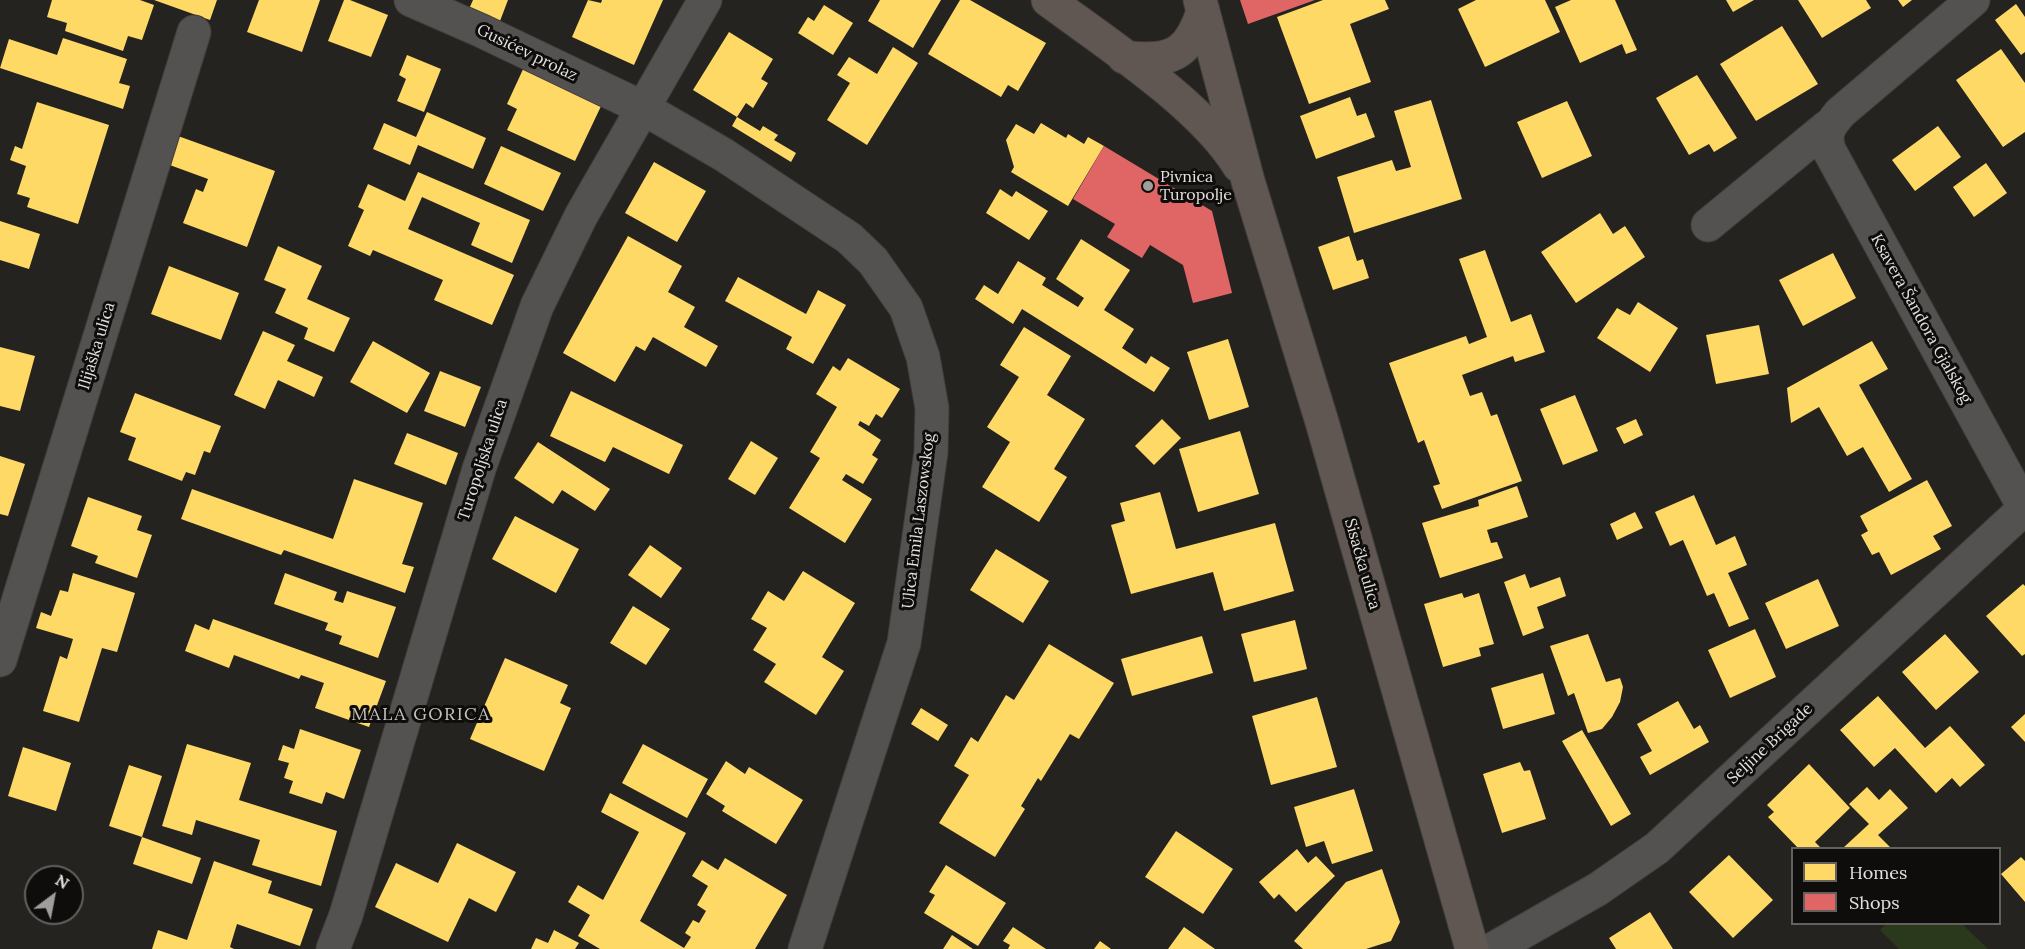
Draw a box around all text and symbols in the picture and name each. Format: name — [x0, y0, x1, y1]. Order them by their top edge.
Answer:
street label: Gusićev prolaz — [474, 20, 580, 86]
place label: Pivnica Turopolje — [1160, 167, 1232, 205]
marker: Pivnica Turopolje — [1141, 179, 1155, 193]
street label: Ksavera Šandora Gjalskog — [1866, 231, 1976, 407]
street label: Ilijaška ulica — [75, 300, 119, 392]
street label: Turopoljska ulica — [454, 397, 512, 523]
street label: Ulica Emila Laszowskog — [899, 432, 939, 610]
street label: Sisačka ulica — [1340, 516, 1384, 612]
street label: Seljine Brigade — [1723, 699, 1817, 789]
district label: MALA GORICA — [351, 704, 491, 726]
legend — [1791, 847, 2001, 925]
text: Homes — [1849, 861, 1907, 884]
north arrow — [24, 865, 84, 925]
text: N — [52, 870, 73, 893]
text: Shops — [1849, 891, 1900, 914]

